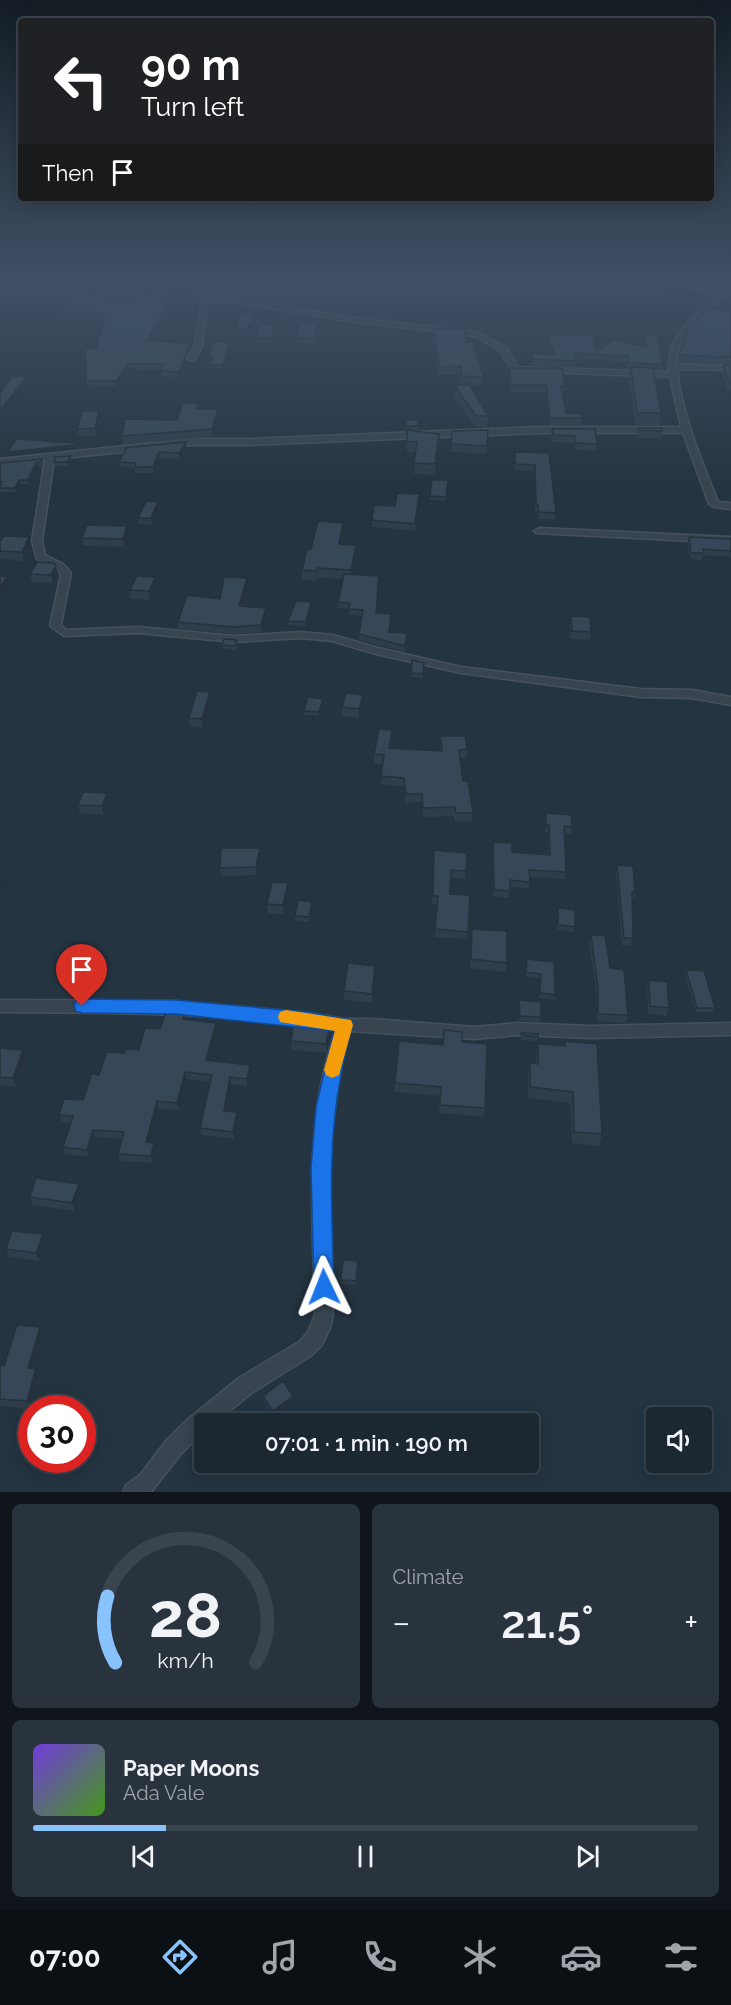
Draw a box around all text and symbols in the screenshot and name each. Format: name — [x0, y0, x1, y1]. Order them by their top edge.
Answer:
text: 90 m — [141, 41, 241, 90]
icon: left — [42, 42, 120, 120]
text: Turn left — [141, 91, 244, 122]
icon: arrive — [106, 156, 139, 189]
text: Then — [42, 160, 94, 186]
pin — [56, 944, 107, 1006]
icon: arrive — [65, 953, 98, 986]
position arrow — [292, 1255, 356, 1319]
speed limit sign: 30 — [18, 1395, 96, 1473]
map controls — [646, 1407, 712, 1473]
button: sound — [646, 1407, 712, 1473]
text: 07:01 · 1 min · 190 m — [265, 1430, 468, 1456]
text: Climate — [393, 1565, 464, 1589]
text: 28 — [149, 1578, 222, 1652]
text: 21.5° — [501, 1596, 594, 1649]
text: − — [393, 1603, 410, 1642]
text: + — [684, 1603, 698, 1642]
text: km/h — [157, 1648, 214, 1673]
text: Paper Moons — [123, 1755, 259, 1781]
text: Ada Vale — [123, 1781, 205, 1805]
icon: previous — [127, 1840, 160, 1873]
icon: pause — [349, 1840, 382, 1873]
icon: next — [571, 1840, 604, 1873]
icon: directions — [159, 1936, 201, 1978]
icon: music — [259, 1936, 301, 1978]
icon: phone — [359, 1936, 401, 1978]
icon: climate — [459, 1936, 501, 1978]
icon: car — [560, 1936, 602, 1978]
icon: filters — [660, 1936, 702, 1978]
text: 07:00 — [29, 1942, 101, 1973]

